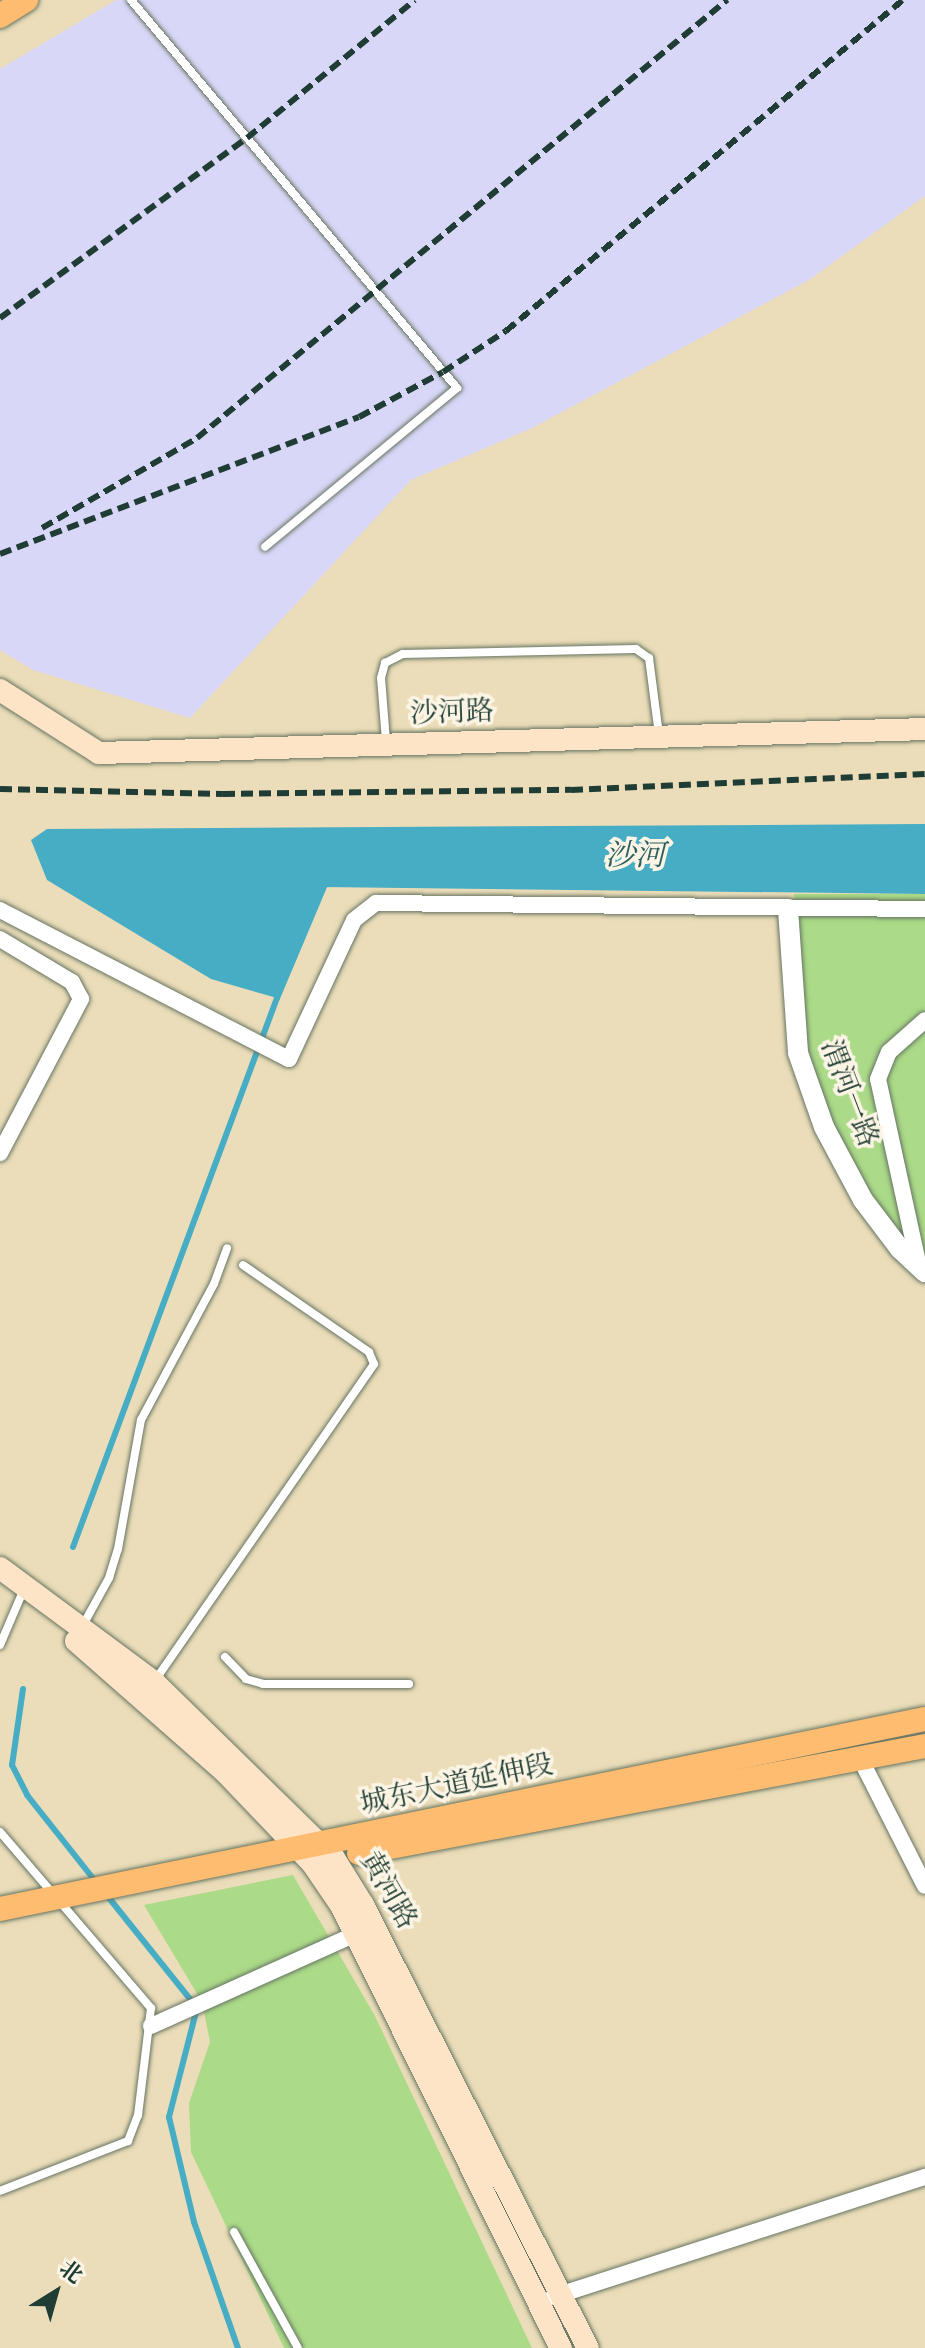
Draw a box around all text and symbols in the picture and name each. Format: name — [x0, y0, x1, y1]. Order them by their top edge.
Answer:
street label: 沙河路 — [409, 696, 495, 732]
water label: 沙河 — [605, 839, 665, 875]
street label: 渭河一路 — [812, 1036, 884, 1152]
street label: 城东大道延伸段 — [358, 1749, 556, 1823]
street label: 黄河路 — [351, 1846, 423, 1936]
north arrow — [16, 2252, 96, 2332]
text: 北 — [55, 2257, 86, 2288]

